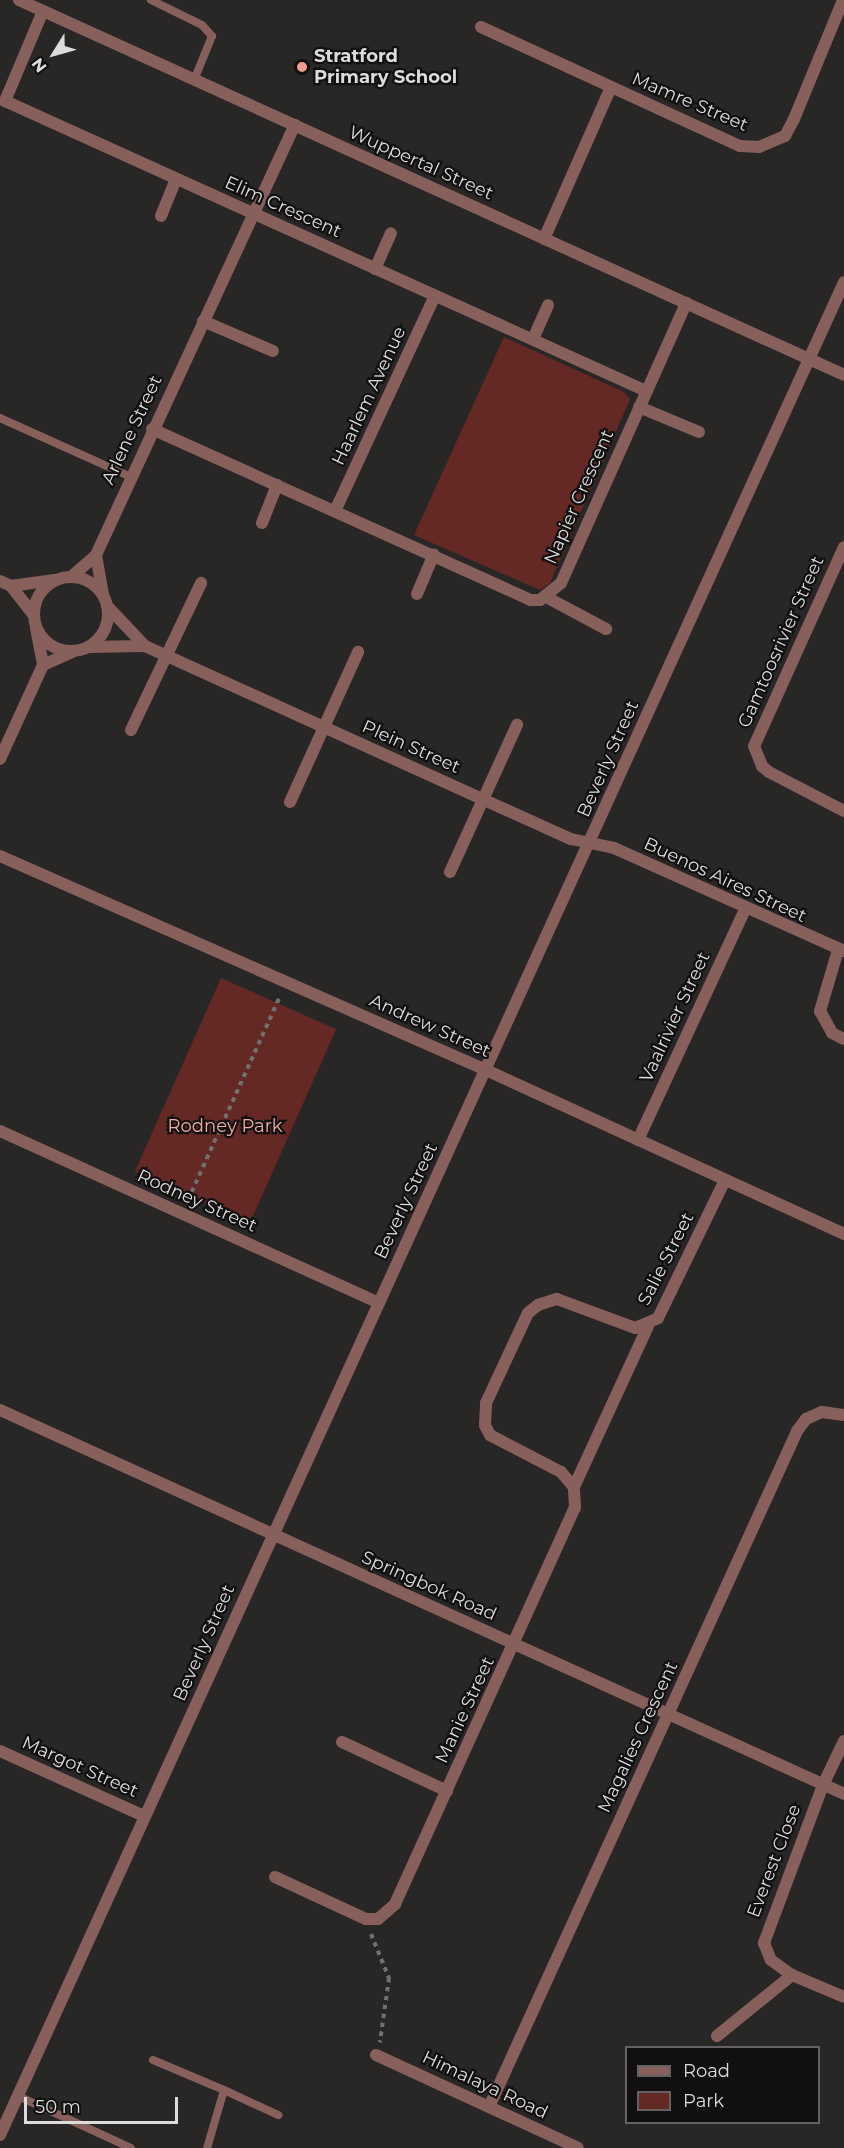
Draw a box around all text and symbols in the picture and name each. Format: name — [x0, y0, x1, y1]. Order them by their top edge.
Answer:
north arrow — [24, 24, 84, 84]
place label: Stratford Primary School — [314, 46, 457, 88]
text: N — [28, 54, 51, 76]
marker: Stratford Primary School — [295, 60, 309, 74]
street label: Mamre Street — [629, 68, 751, 136]
street label: Wuppertal Street — [345, 121, 497, 205]
street label: Elim Crescent — [221, 172, 345, 242]
street label: Haarlem Avenue — [327, 323, 411, 469]
street label: Arlene Street — [97, 372, 167, 488]
street label: Napier Crescent — [540, 426, 618, 568]
street label: Gamtoosrivier Street — [733, 553, 829, 731]
street label: Beverly Street — [573, 697, 643, 821]
street label: Plein Street — [359, 716, 463, 778]
street label: Buenos Aires Street — [640, 833, 810, 927]
street label: Vaalrivier Street — [635, 948, 715, 1086]
street label: Andrew Street — [366, 990, 494, 1062]
park label: Rodney Park — [167, 1115, 283, 1137]
street label: Beverly Street — [370, 1140, 442, 1262]
street label: Rodney Street — [134, 1165, 260, 1237]
street label: Salie Street — [633, 1209, 699, 1309]
street label: Springbok Road — [358, 1546, 500, 1626]
street label: Beverly Street — [169, 1581, 239, 1705]
street label: Manie Street — [431, 1653, 499, 1767]
street label: Magalies Crescent — [593, 1658, 683, 1816]
street label: Margot Street — [19, 1732, 141, 1802]
street label: Everest Close — [743, 1801, 805, 1921]
street label: Himalaya Road — [419, 2046, 551, 2124]
legend — [625, 2046, 820, 2124]
text: Road — [683, 2060, 730, 2082]
scale bar — [27, 2085, 182, 2123]
text: Park — [683, 2090, 724, 2112]
text: 50 m — [35, 2096, 81, 2118]

